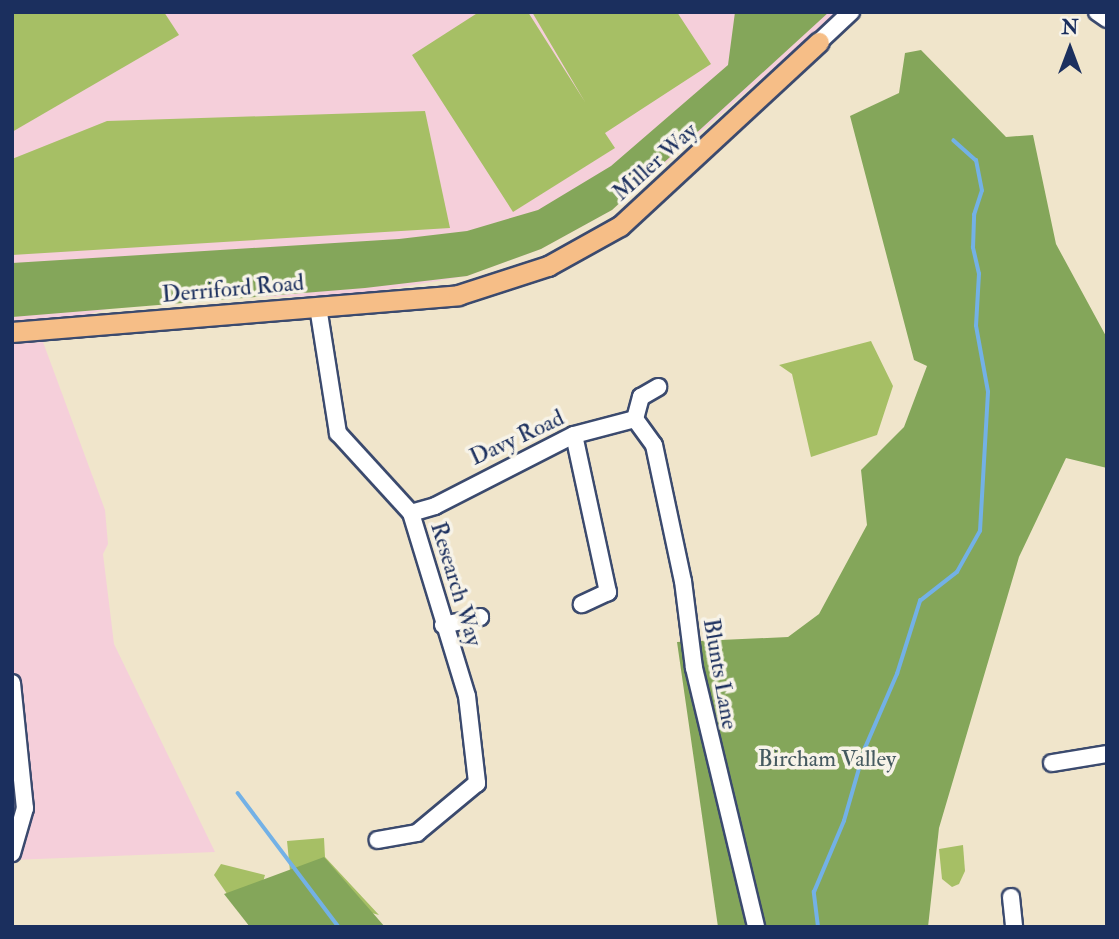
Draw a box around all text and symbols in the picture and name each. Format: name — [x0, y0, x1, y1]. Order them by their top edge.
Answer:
north arrow — [1035, 14, 1105, 84]
text: N — [1061, 16, 1079, 40]
street label: Miller Way — [607, 117, 703, 207]
street label: Derriford Road — [161, 269, 305, 309]
street label: Davy Road — [465, 404, 569, 472]
street label: Research Way — [424, 519, 488, 649]
street label: Blunts Lane — [697, 616, 743, 732]
park label: Bircham Valley — [758, 745, 896, 773]

